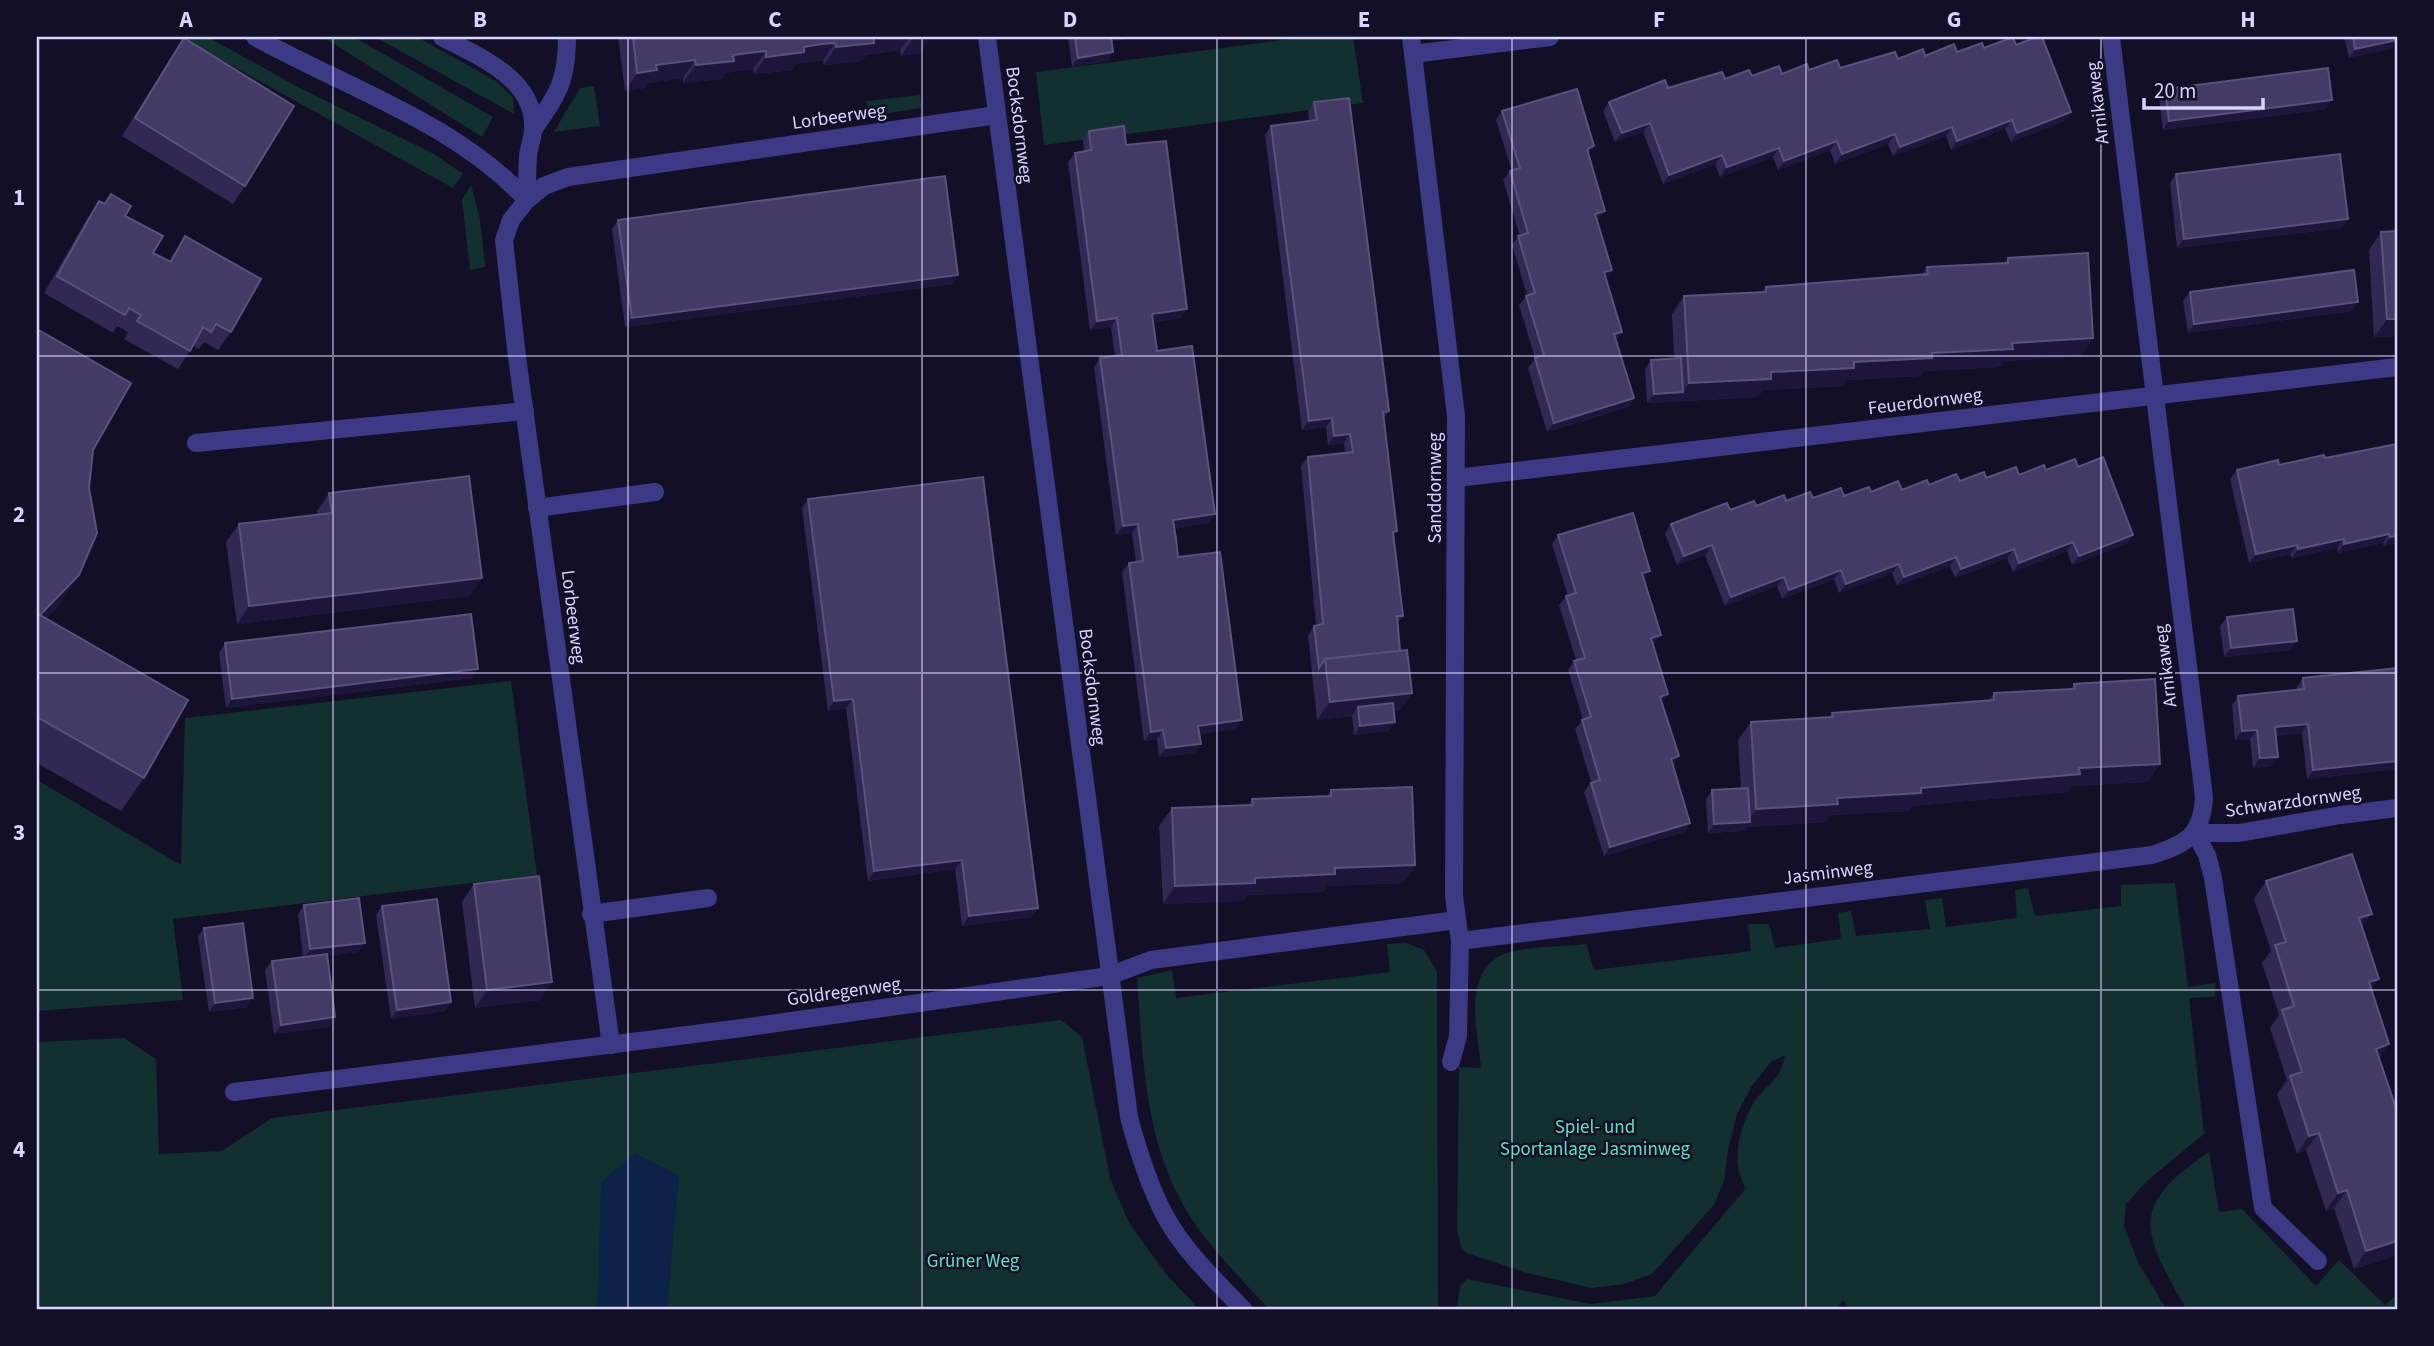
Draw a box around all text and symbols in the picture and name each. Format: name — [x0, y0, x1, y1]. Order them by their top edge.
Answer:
text: A — [178, 3, 193, 36]
text: B — [473, 3, 487, 36]
text: C — [768, 3, 782, 36]
text: D — [1063, 3, 1077, 36]
text: E — [1358, 3, 1370, 36]
text: F — [1653, 3, 1665, 36]
text: G — [1947, 3, 1961, 36]
text: H — [2240, 3, 2256, 36]
street label: Arnikaweg — [2079, 60, 2116, 146]
street label: Bocksdornweg — [998, 65, 1040, 185]
scale bar — [2144, 66, 2262, 110]
text: 20 m — [2154, 76, 2196, 106]
street label: Lorbeerweg — [790, 97, 888, 137]
text: 1 — [13, 181, 25, 214]
street label: Feuerdornweg — [1866, 382, 1984, 422]
street label: Sanddornweg — [1422, 432, 1449, 543]
text: 2 — [13, 498, 25, 531]
street label: Lorbeerweg — [554, 568, 592, 666]
street label: Arnikaweg — [2147, 623, 2184, 709]
street label: Bocksdornweg — [1071, 627, 1113, 747]
street label: Schwarzdornweg — [2223, 779, 2363, 825]
text: 3 — [13, 816, 25, 849]
street label: Jasminweg — [1782, 854, 1875, 892]
street label: Goldregenweg — [785, 971, 903, 1013]
park label: Spiel- und Sportanlage Jasminweg — [1500, 1114, 1691, 1163]
text: 4 — [13, 1133, 25, 1166]
park label: Grüner Weg — [927, 1248, 1020, 1275]

